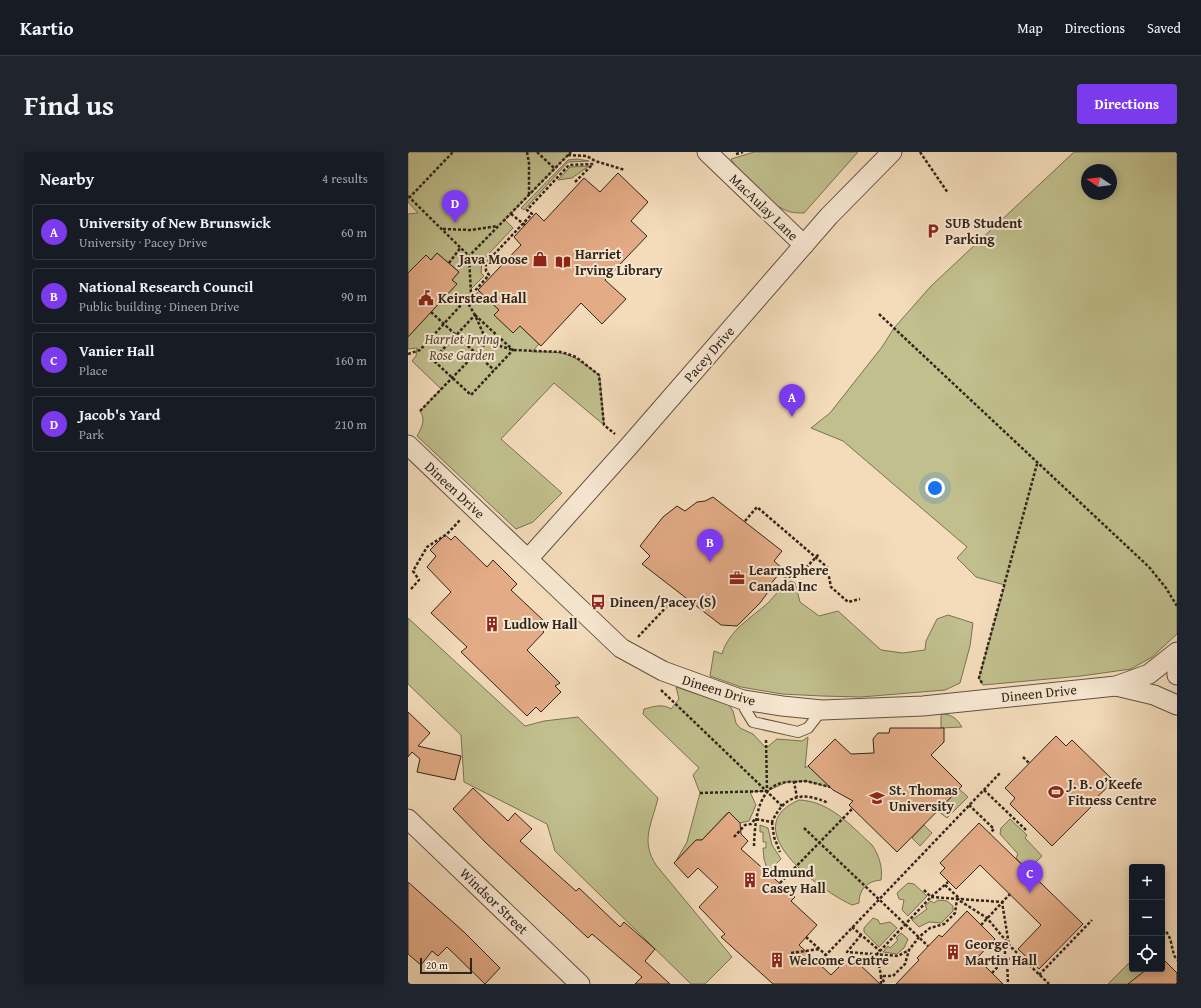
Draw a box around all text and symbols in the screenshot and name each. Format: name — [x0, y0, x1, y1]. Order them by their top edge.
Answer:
text: Kartio — [20, 14, 74, 42]
text: Map — [1017, 18, 1043, 38]
text: Directions — [1065, 18, 1125, 38]
text: Saved — [1147, 18, 1181, 38]
text: Find us — [24, 84, 114, 125]
button: Directions — [1077, 84, 1177, 124]
north arrow — [1081, 164, 1117, 200]
text: Nearby — [40, 166, 94, 191]
text: 4 results — [322, 169, 368, 188]
street label: MacAulay Lane — [725, 169, 803, 245]
pin: D — [442, 190, 468, 223]
text: University of New Brunswick — [79, 212, 271, 233]
place label: SUB Student Parking — [945, 213, 1023, 249]
parking icon: SUB Student Parking — [924, 222, 942, 240]
text: A — [50, 223, 58, 242]
text: 60 m — [341, 223, 367, 242]
text: University · Pacey Drive — [79, 233, 207, 252]
place label: Harriet Irving Library — [575, 244, 664, 280]
place label: Java Moose — [457, 249, 528, 269]
shop icon: Java Moose — [531, 250, 549, 268]
library icon: Harriet Irving Library — [554, 253, 572, 271]
text: National Research Council — [79, 276, 253, 297]
text: B — [50, 287, 58, 306]
text: 90 m — [341, 287, 367, 306]
place label: Keirstead Hall — [438, 288, 527, 308]
public building icon: Keirstead Hall — [417, 289, 435, 307]
text: Public building · Dineen Drive — [79, 297, 239, 316]
street label: Pacey Drive — [679, 321, 739, 386]
park label: Harriet Irving Rose Garden — [424, 329, 500, 365]
text: Vanier Hall — [79, 340, 154, 361]
text: C — [50, 351, 58, 370]
text: 160 m — [335, 351, 367, 370]
text: Place — [79, 361, 108, 380]
pin: A — [779, 384, 805, 417]
text: Jacob's Yard — [79, 404, 160, 425]
text: D — [50, 415, 58, 434]
text: 210 m — [335, 415, 367, 434]
text: Park — [79, 425, 104, 444]
street label: Dineen Drive — [420, 457, 490, 523]
your location — [925, 478, 945, 498]
pin: B — [697, 529, 723, 562]
place label: LearnSphere Canada Inc — [749, 560, 829, 596]
office icon: LearnSphere Canada Inc — [728, 569, 746, 587]
place label: Dineen/Pacey (S) — [610, 592, 716, 612]
bus stop icon: Dineen/Pacey (S) — [589, 593, 607, 611]
place label: Ludlow Hall — [504, 614, 578, 634]
building icon: Ludlow Hall — [483, 615, 501, 633]
street label: Dineen Drive — [680, 669, 759, 711]
street label: Dineen Drive — [1000, 679, 1078, 707]
place label: J. B. O’Keefe Fitness Centre — [1066, 774, 1157, 810]
place label: St. Thomas University — [889, 780, 958, 816]
sports icon: J. B. O’Keefe Fitness Centre — [1047, 783, 1065, 801]
school or university icon: St. Thomas University — [868, 789, 886, 807]
pin: C — [1017, 860, 1043, 893]
place label: Edmund Casey Hall — [762, 862, 826, 898]
street label: Windsor Street — [455, 863, 533, 939]
map controls — [1129, 864, 1165, 972]
button: + — [1129, 864, 1165, 900]
building icon: Edmund Casey Hall — [741, 871, 759, 889]
button: − — [1129, 900, 1165, 936]
place label: George Martin Hall — [965, 934, 1038, 970]
button: locate — [1129, 936, 1165, 972]
building icon: George Martin Hall — [944, 943, 962, 961]
place label: Welcome Centre — [789, 950, 889, 970]
building icon: Welcome Centre — [768, 951, 786, 969]
scale bar — [420, 956, 472, 975]
text: 20 m — [426, 957, 448, 973]

